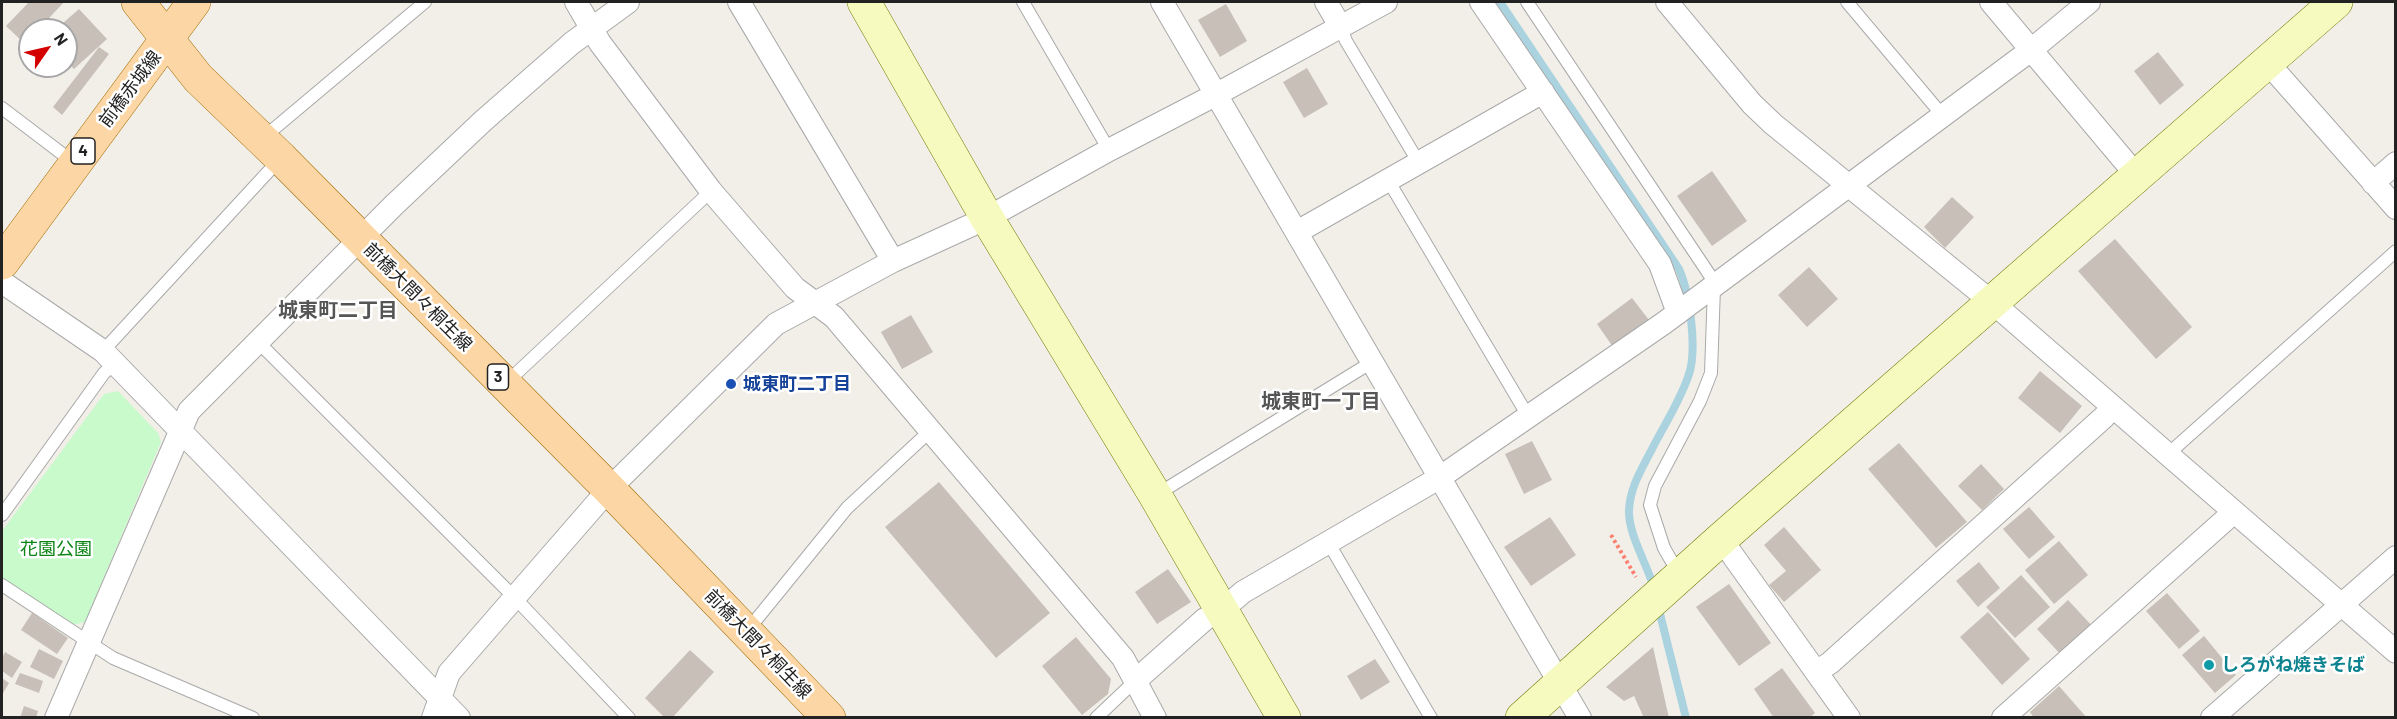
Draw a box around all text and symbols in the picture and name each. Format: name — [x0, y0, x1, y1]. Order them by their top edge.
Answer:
north arrow — [18, 18, 78, 78]
text: N — [51, 29, 73, 48]
street label: 前橋赤城線 — [94, 47, 166, 131]
road number: 4 — [71, 138, 95, 164]
street label: 前橋大間々桐生線 — [359, 238, 477, 356]
district label: 城東町二丁目 — [278, 298, 398, 322]
road number: 3 — [488, 364, 508, 390]
place label: 城東町二丁目 — [743, 373, 851, 395]
marker: 城東町二丁目 — [724, 377, 738, 391]
district label: 城東町一丁目 — [1261, 389, 1381, 413]
park label: 花園公園 — [20, 538, 92, 560]
street label: 前橋大間々桐生線 — [700, 585, 816, 703]
place label: しろがね焼きそば — [2221, 654, 2365, 676]
marker: しろがね焼きそば — [2202, 658, 2216, 672]

